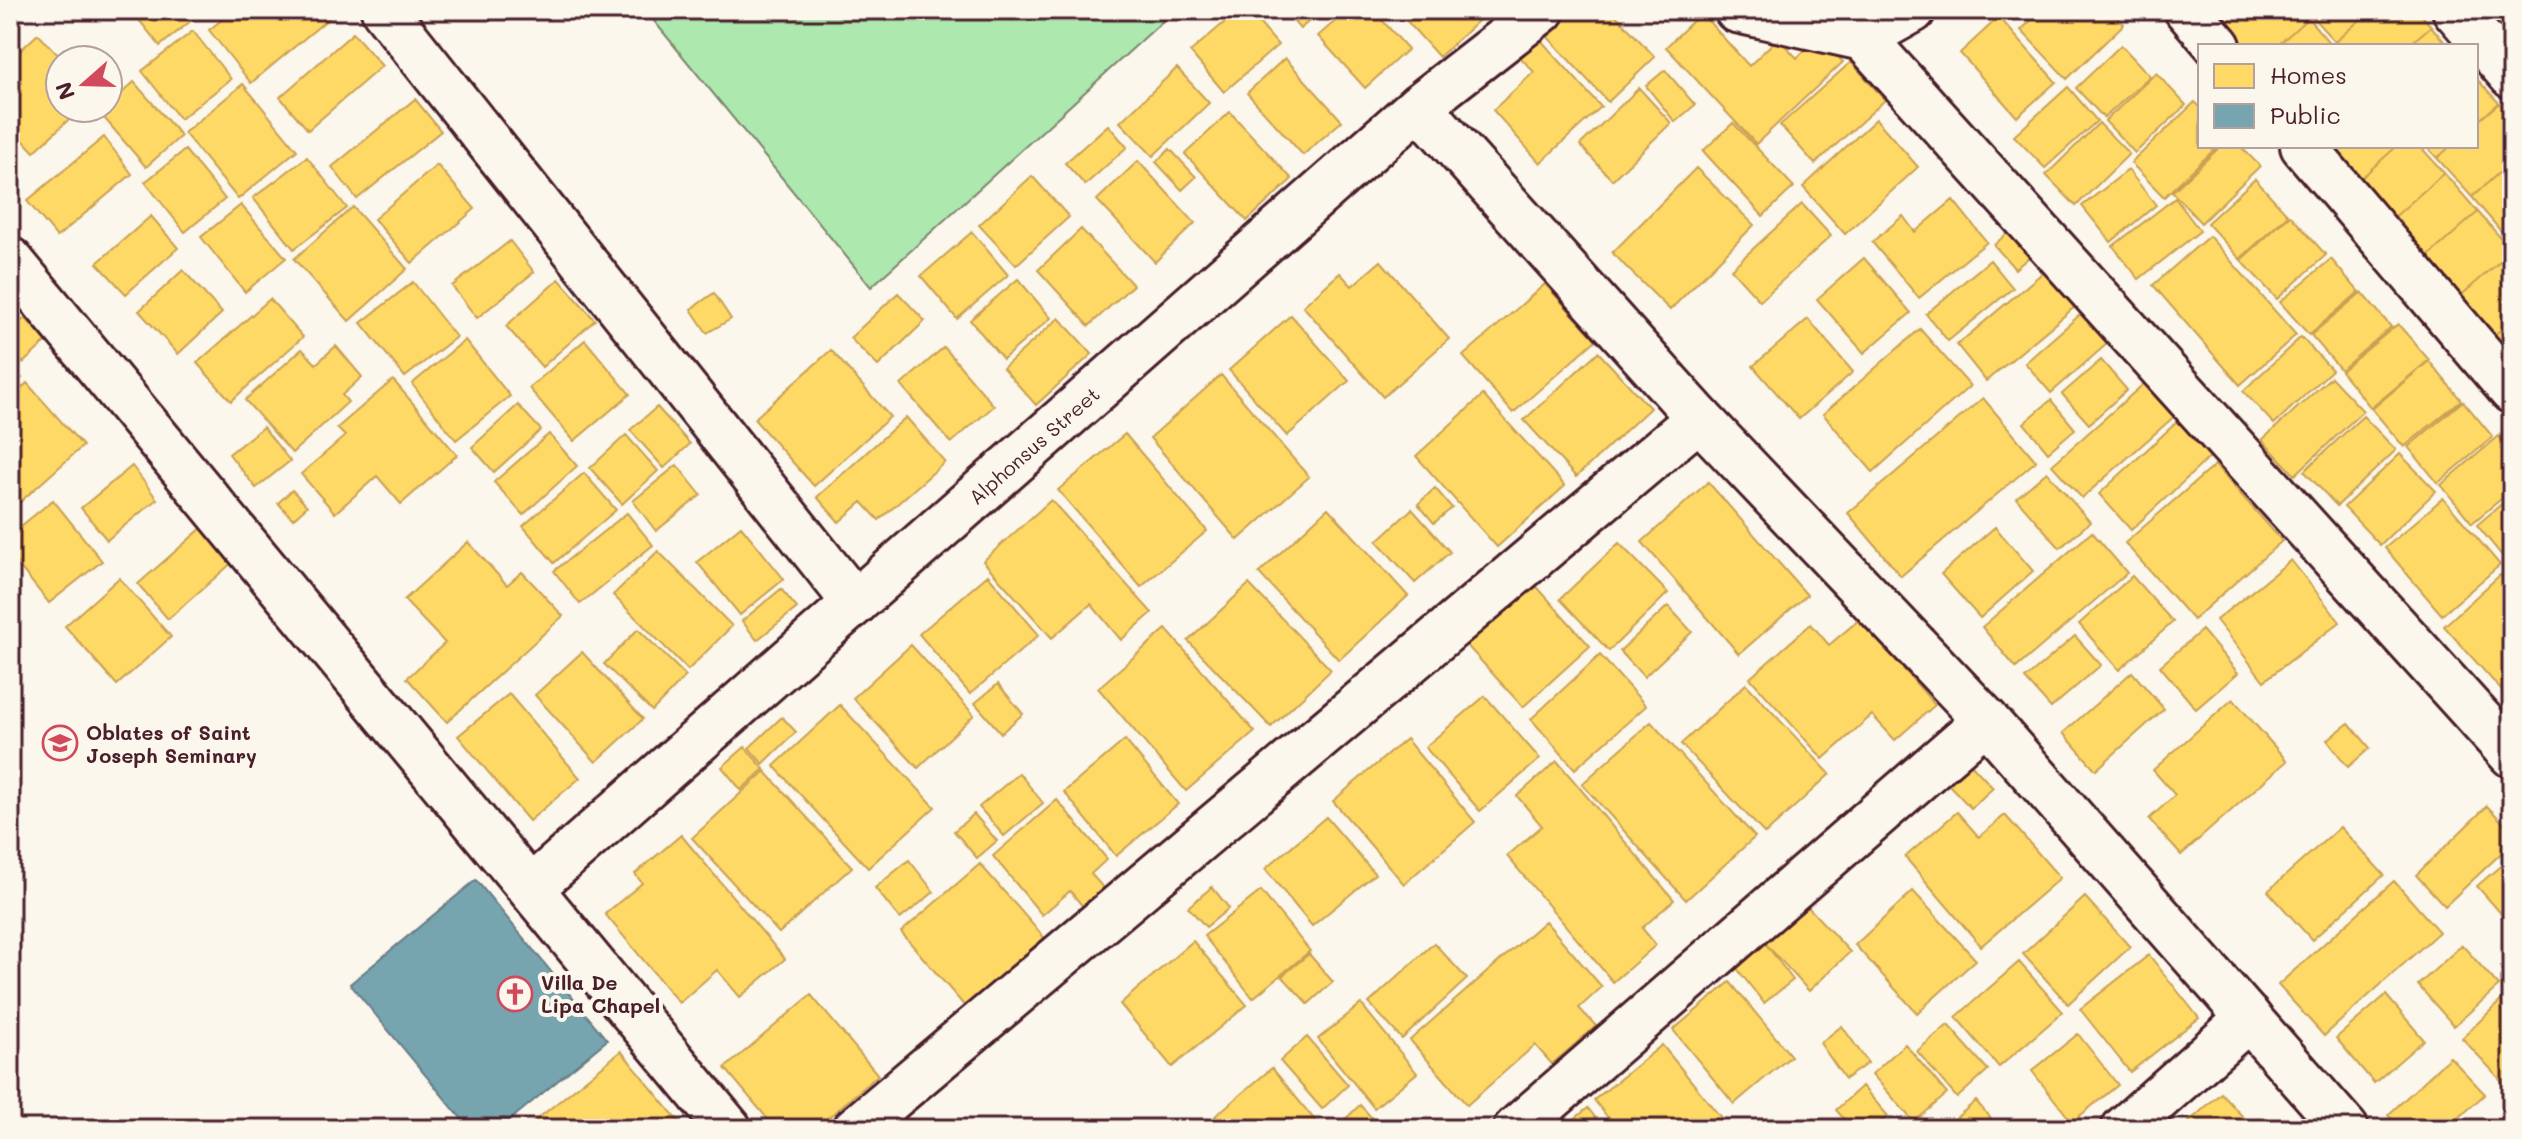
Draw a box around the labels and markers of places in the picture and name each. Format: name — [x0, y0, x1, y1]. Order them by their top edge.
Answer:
place label: Oblates of Saint Joseph Seminary — [86, 719, 257, 768]
school or university icon: Oblates of Saint Joseph Seminary — [41, 724, 79, 762]
place label: Villa De Lipa Chapel — [541, 969, 660, 1018]
church icon: Villa De Lipa Chapel — [496, 975, 534, 1013]

